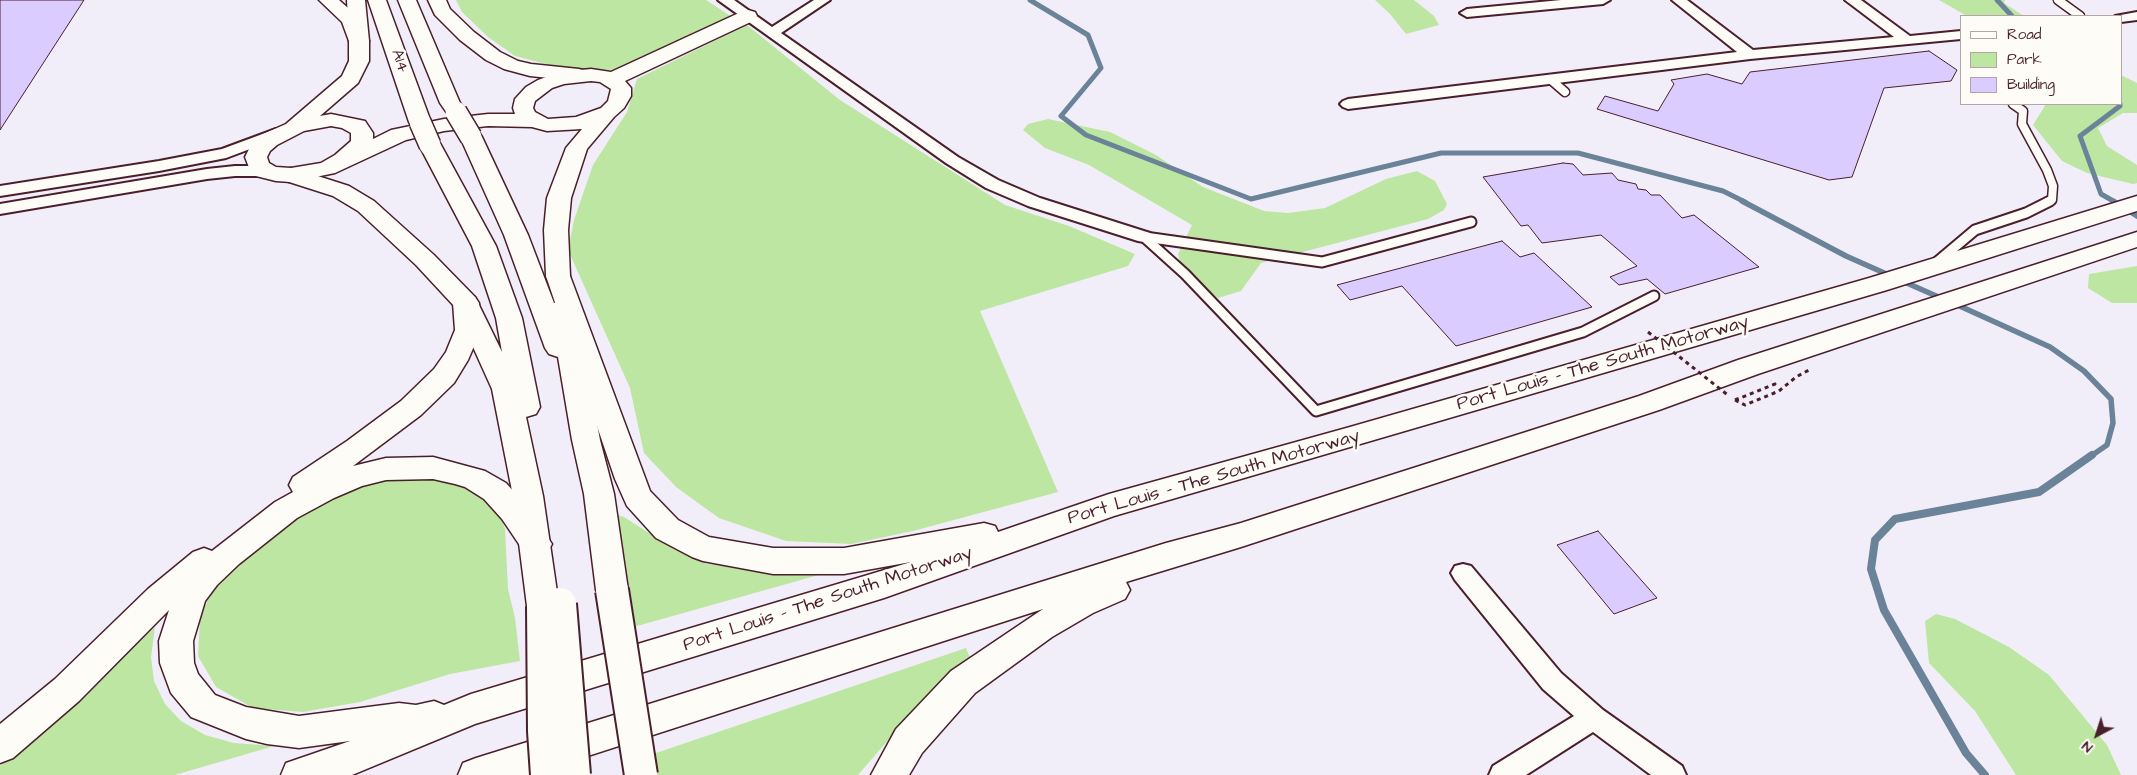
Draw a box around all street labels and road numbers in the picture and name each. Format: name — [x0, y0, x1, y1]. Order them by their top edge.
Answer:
street label: A14 — [386, 47, 412, 75]
street label: Port Louis – The South Motorway — [1454, 311, 1752, 417]
street label: Port Louis – The South Motorway — [1065, 425, 1363, 531]
street label: Port Louis – The South Motorway — [681, 542, 975, 658]

